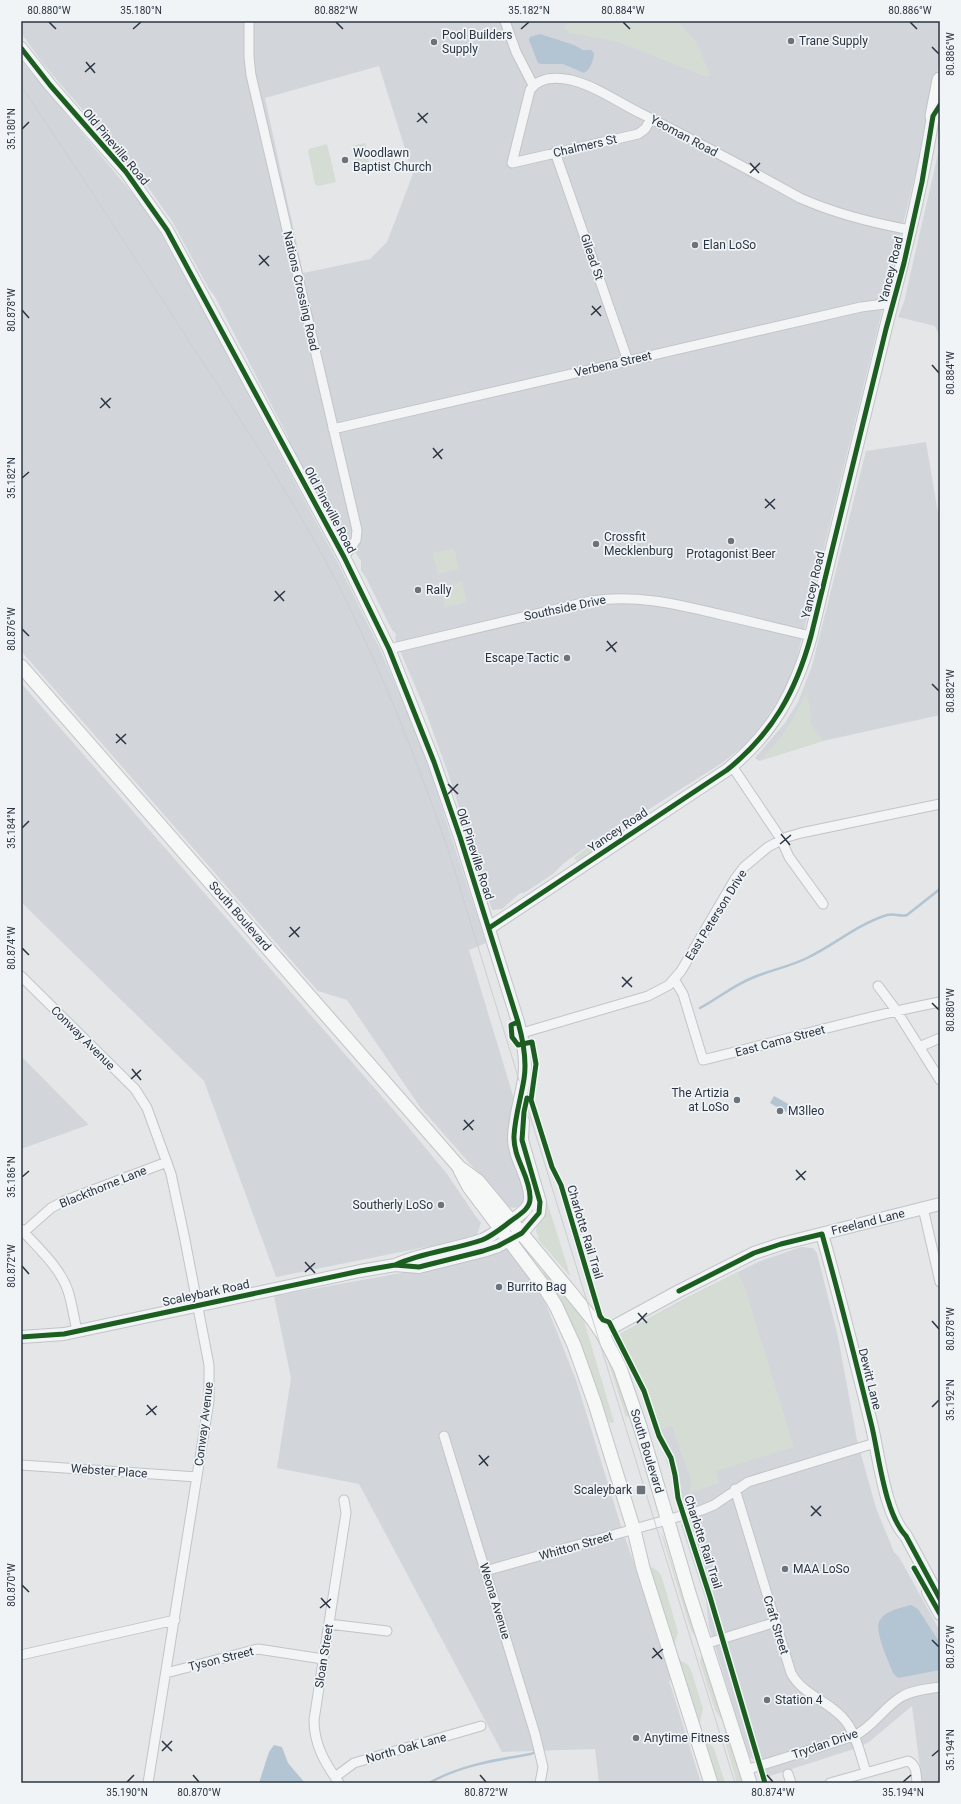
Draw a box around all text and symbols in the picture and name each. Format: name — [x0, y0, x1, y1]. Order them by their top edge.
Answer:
text: 80.880°W — [27, 5, 71, 16]
text: 35.180°N — [120, 5, 162, 16]
text: 80.882°W — [314, 5, 358, 16]
text: 35.182°N — [508, 5, 550, 16]
text: 80.884°W — [601, 5, 645, 16]
text: 80.886°W — [888, 5, 932, 16]
place label: Pool Builders Supply — [442, 28, 512, 56]
text: 80.886°W — [945, 32, 956, 76]
place label: Trane Supply — [799, 34, 868, 48]
marker: Trane Supply — [786, 36, 796, 46]
marker: Pool Builders Supply — [429, 37, 439, 47]
street label: Old Pineville Road — [80, 106, 152, 188]
text: 35.180°N — [6, 108, 17, 150]
street label: Yeoman Road — [648, 112, 720, 160]
street label: Chalmers St — [552, 132, 618, 160]
place label: Woodlawn Baptist Church — [353, 146, 432, 174]
marker: Woodlawn Baptist Church — [340, 155, 350, 165]
street label: Nations Crossing Road — [280, 230, 322, 352]
street label: Gilead St — [578, 232, 606, 282]
street label: Yancey Road — [876, 235, 906, 305]
place label: Elan LoSo — [703, 238, 756, 252]
marker: Elan LoSo — [690, 240, 700, 250]
text: 80.878°W — [6, 288, 17, 332]
street label: Verbena Street — [573, 348, 653, 380]
text: 80.884°W — [945, 351, 956, 395]
text: 35.182°N — [6, 457, 17, 499]
street label: Old Pineville Road — [301, 464, 359, 556]
place label: Crossfit Mecklenburg — [604, 530, 673, 558]
marker: Protagonist Beer — [726, 536, 736, 546]
marker: Crossfit Mecklenburg — [591, 539, 601, 549]
place label: Protagonist Beer — [686, 547, 776, 561]
street label: Yancey Road — [798, 550, 828, 620]
place label: Rally — [426, 583, 452, 597]
marker: Rally — [413, 585, 423, 595]
street label: Southside Drive — [523, 592, 607, 624]
text: 80.876°W — [6, 607, 17, 651]
place label: Escape Tactic — [485, 651, 559, 665]
marker: Escape Tactic — [562, 653, 572, 663]
text: 80.882°W — [945, 669, 956, 713]
street label: Yancey Road — [586, 805, 650, 855]
street label: Old Pineville Road — [454, 806, 496, 902]
text: 35.184°N — [6, 807, 17, 849]
street label: East Peterson Drive — [682, 867, 750, 963]
street label: South Boulevard — [206, 878, 274, 954]
text: 80.874°W — [6, 926, 17, 970]
text: 80.880°W — [945, 988, 956, 1032]
street label: Conway Avenue — [48, 1003, 118, 1073]
street label: East Cama Street — [734, 1022, 827, 1060]
place label: The Artizia at LoSo — [671, 1086, 729, 1114]
marker: The Artizia at LoSo — [732, 1095, 742, 1105]
place label: M3lleo — [788, 1104, 824, 1118]
marker: M3lleo — [775, 1106, 785, 1116]
text: 35.186°N — [6, 1156, 17, 1198]
street label: Blackthorne Lane — [57, 1163, 149, 1211]
street label: Charlotte Rail Trail — [564, 1183, 606, 1281]
place label: Southerly LoSo — [353, 1198, 433, 1212]
marker: Southerly LoSo — [436, 1200, 446, 1210]
street label: Freeland Lane — [830, 1206, 906, 1238]
text: 80.872°W — [6, 1244, 17, 1288]
street label: Scaleybark Road — [161, 1277, 251, 1309]
place label: Burrito Bag — [507, 1280, 567, 1294]
marker: Burrito Bag — [494, 1282, 504, 1292]
text: 80.878°W — [945, 1307, 956, 1351]
street label: Dewitt Lane — [856, 1347, 884, 1411]
text: 35.192°N — [945, 1379, 956, 1421]
street label: Conway Avenue — [192, 1381, 216, 1467]
street label: South Boulevard — [628, 1407, 666, 1495]
street label: Webster Place — [70, 1461, 148, 1481]
place label: Scaleybark — [574, 1483, 633, 1497]
marker: Scaleybark — [635, 1484, 647, 1496]
street label: Charlotte Rail Trail — [681, 1494, 725, 1590]
street label: Whitton Street — [538, 1529, 615, 1563]
street label: Weona Avenue — [477, 1561, 513, 1641]
place label: MAA LoSo — [793, 1562, 850, 1576]
text: 80.870°W — [6, 1563, 17, 1607]
marker: MAA LoSo — [780, 1564, 790, 1574]
street label: Craft Street — [760, 1594, 792, 1656]
street label: Sloan Street — [312, 1623, 336, 1689]
text: 80.876°W — [945, 1625, 956, 1669]
street label: Tyson Street — [187, 1644, 255, 1674]
place label: Station 4 — [775, 1693, 823, 1707]
marker: Station 4 — [762, 1695, 772, 1705]
street label: Tryclan Drive — [790, 1726, 860, 1762]
text: 35.194°N — [945, 1729, 956, 1771]
street label: North Oak Lane — [364, 1730, 448, 1766]
place label: Anytime Fitness — [644, 1731, 730, 1745]
marker: Anytime Fitness — [631, 1733, 641, 1743]
text: 35.190°N — [106, 1787, 148, 1798]
text: 80.870°W — [177, 1787, 221, 1798]
text: 80.872°W — [464, 1787, 508, 1798]
text: 80.874°W — [751, 1787, 795, 1798]
text: 35.194°N — [882, 1787, 924, 1798]

